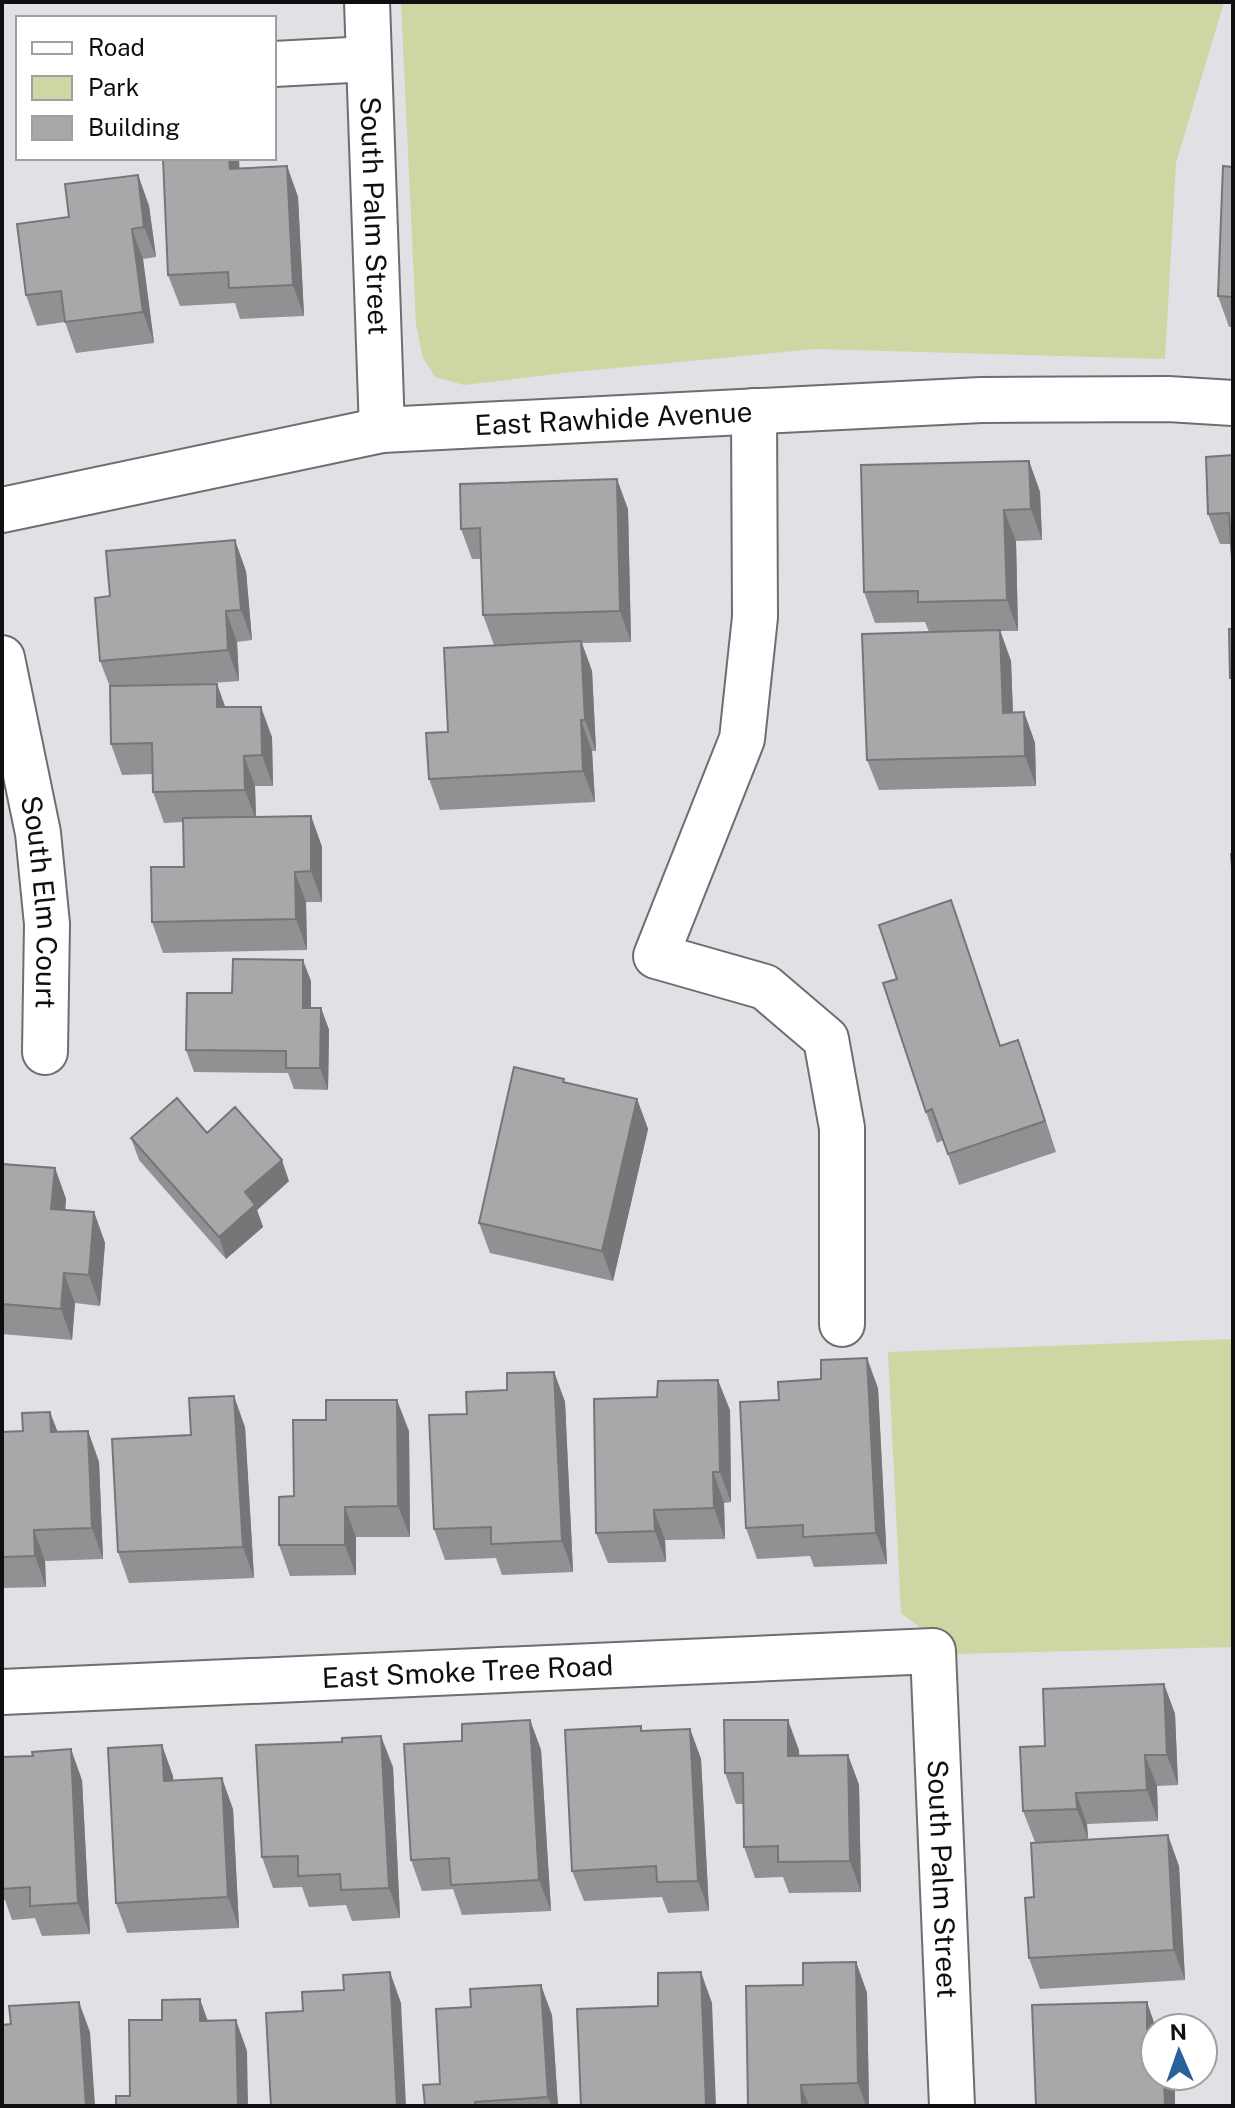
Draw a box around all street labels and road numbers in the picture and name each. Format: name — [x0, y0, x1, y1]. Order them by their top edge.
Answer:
street label: South Palm Street — [354, 96, 396, 336]
street label: East Rawhide Avenue — [474, 394, 753, 441]
street label: South Elm Court — [15, 793, 64, 1009]
street label: East Smoke Tree Road — [321, 1648, 614, 1694]
street label: South Palm Street — [922, 1759, 964, 1999]

